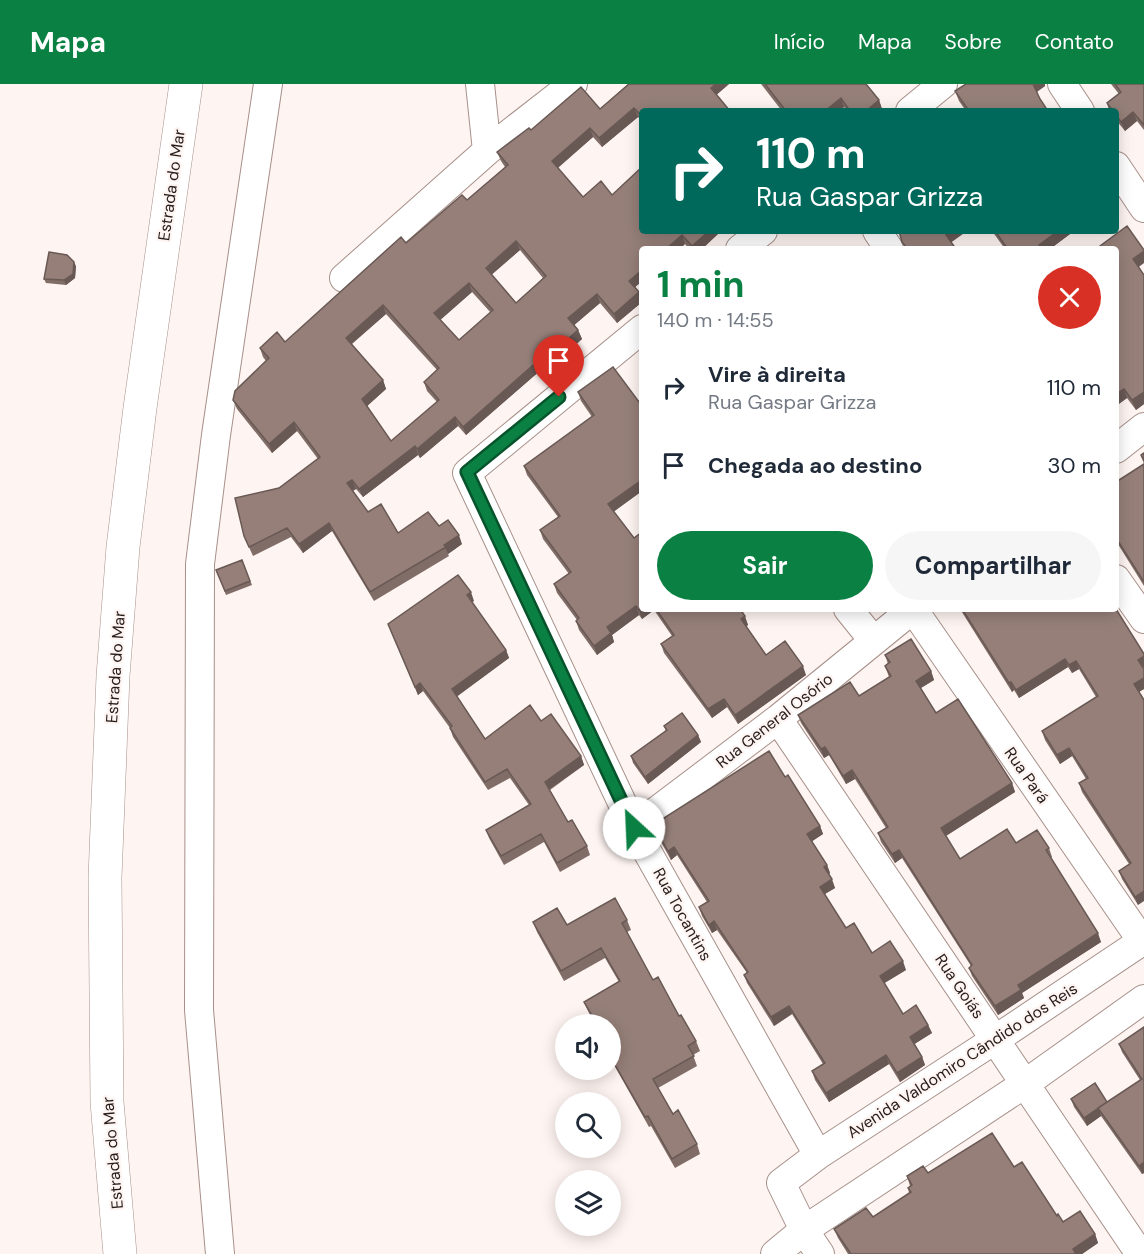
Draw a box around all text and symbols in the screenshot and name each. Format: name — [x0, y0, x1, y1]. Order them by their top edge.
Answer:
text: Mapa — [30, 24, 106, 61]
text: Início — [774, 28, 825, 56]
text: Mapa — [858, 28, 912, 56]
text: Sobre — [945, 28, 1002, 56]
text: Contato — [1035, 28, 1114, 56]
text: 110 m — [756, 126, 866, 181]
street label: Estrada do Mar — [153, 128, 190, 242]
icon: right — [657, 132, 735, 210]
text: Rua Gaspar Grizza — [756, 179, 983, 214]
text: 1 min — [657, 261, 745, 308]
button: close — [1038, 266, 1101, 329]
text: 140 m · 14:55 — [657, 307, 774, 333]
pin — [533, 335, 584, 397]
icon: arrive — [542, 344, 575, 377]
text: Vire à direita — [708, 360, 846, 389]
icon: right — [657, 371, 690, 404]
text: 110 m — [1047, 373, 1101, 402]
text: Rua Gaspar Grizza — [708, 389, 876, 415]
icon: arrive — [657, 449, 690, 482]
text: Chegada ao destino — [708, 451, 922, 480]
text: 30 m — [1047, 451, 1101, 480]
button: Sair — [657, 531, 873, 600]
button: Compartilhar — [885, 531, 1101, 600]
street label: Estrada do Mar — [101, 610, 130, 724]
street label: Rua General Osório — [712, 668, 837, 773]
street label: Rua Pará — [1000, 743, 1054, 807]
position arrow — [602, 796, 666, 860]
street label: Rua Tocantins — [648, 864, 717, 964]
street label: Rua Goiás — [930, 950, 989, 1023]
street label: Avenida Valdomiro Cândido dos Reis — [843, 978, 1082, 1143]
map controls — [555, 1014, 621, 1236]
button: sound — [555, 1014, 621, 1080]
button: search — [555, 1092, 621, 1158]
street label: Estrada do Mar — [97, 1096, 128, 1210]
button: layers — [555, 1170, 621, 1236]

